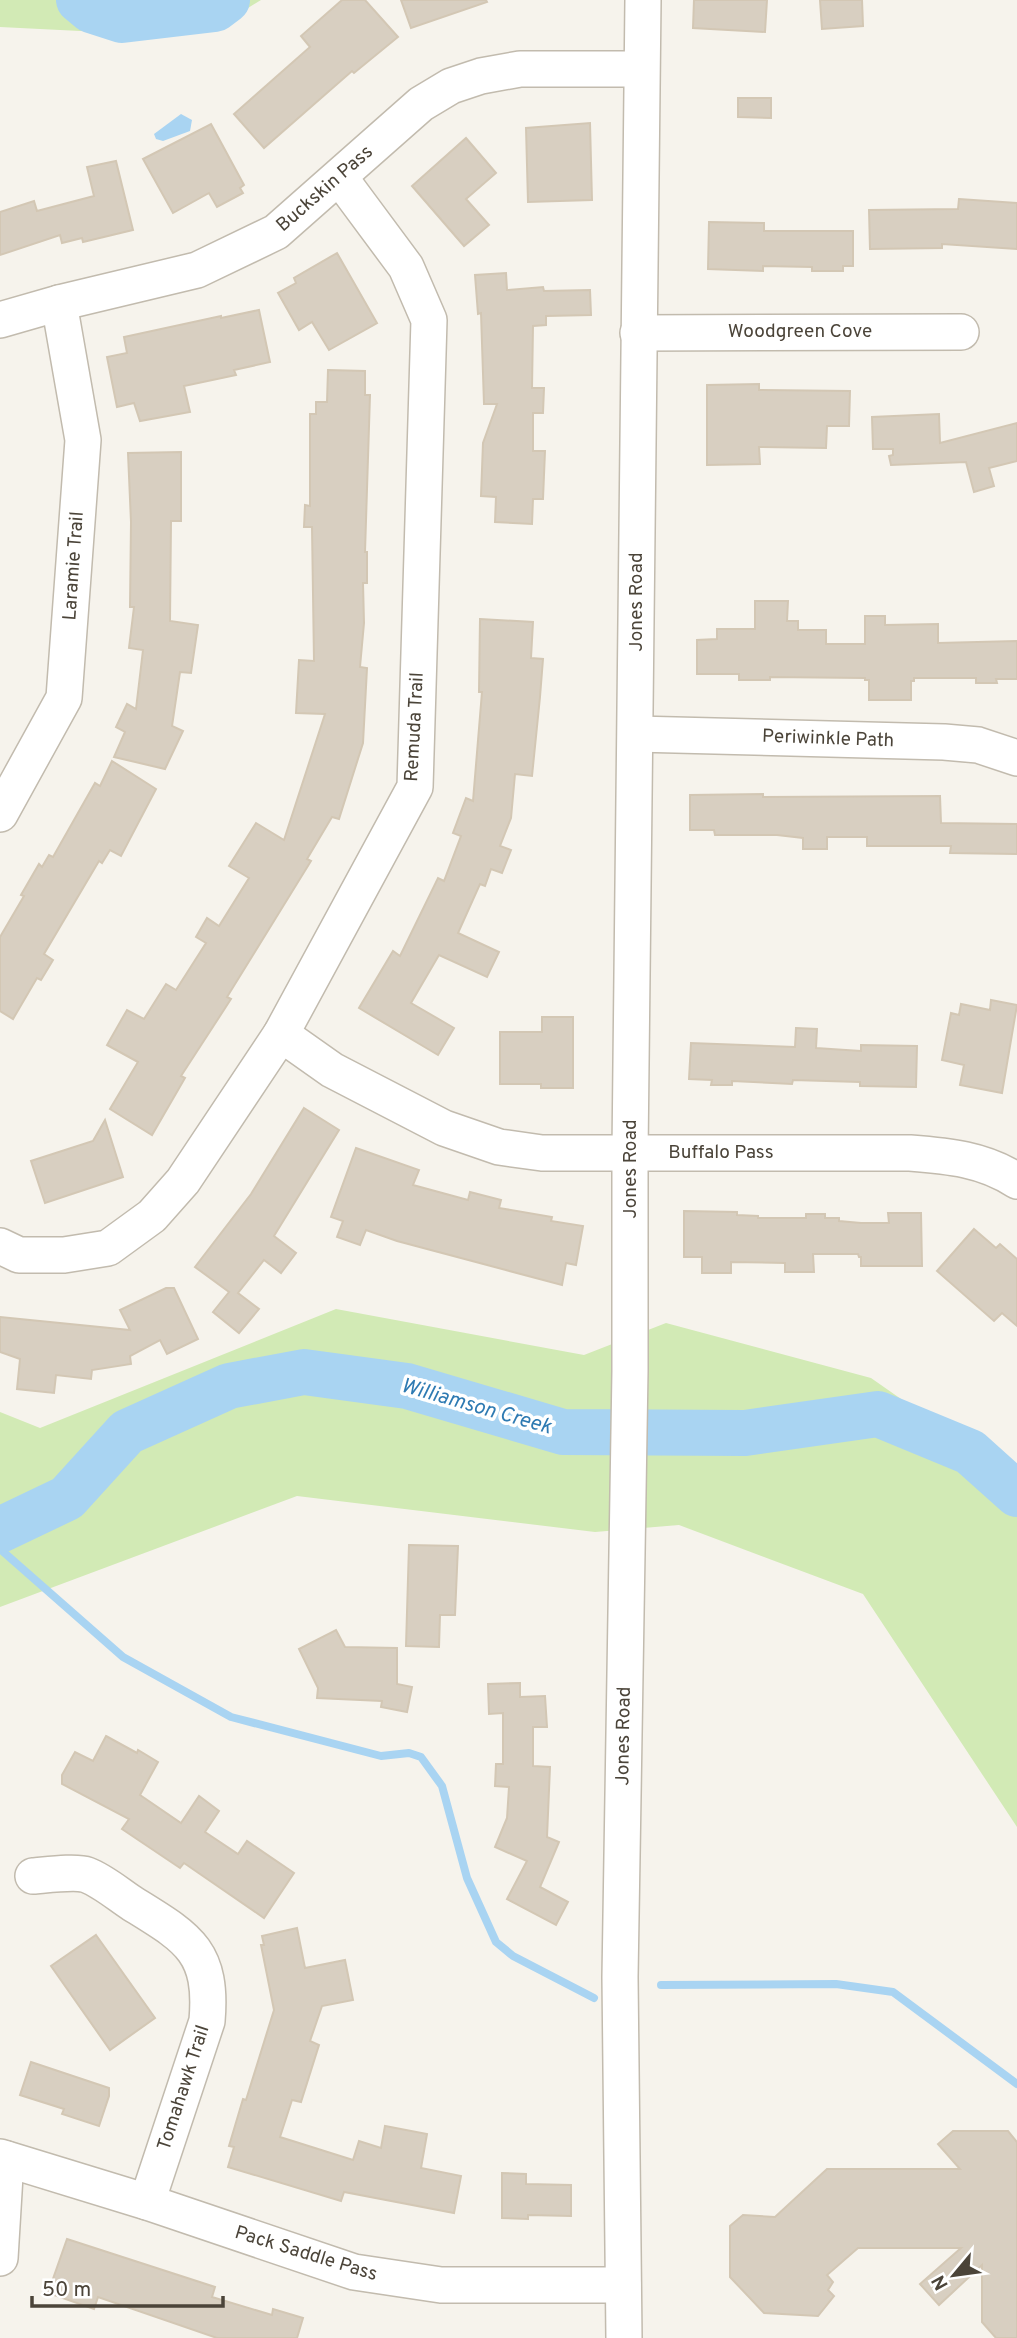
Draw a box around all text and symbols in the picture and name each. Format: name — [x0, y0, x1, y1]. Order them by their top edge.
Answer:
street label: Buckskin Pass — [272, 140, 378, 238]
street label: Woodgreen Cove — [728, 320, 872, 344]
street label: Laramie Trail — [58, 511, 90, 621]
street label: Jones Road — [625, 552, 649, 652]
street label: Remuda Trail — [400, 672, 430, 782]
street label: Periwinkle Path — [762, 725, 894, 753]
street label: Jones Road — [619, 1119, 643, 1219]
street label: Buffalo Pass — [668, 1141, 774, 1165]
water label: Williamson Creek — [398, 1373, 555, 1441]
street label: Jones Road — [611, 1686, 637, 1786]
street label: Tomahawk Trail — [152, 2022, 216, 2154]
street label: Pack Saddle Pass — [232, 2221, 380, 2287]
north arrow — [919, 2240, 989, 2310]
scale bar — [32, 2264, 222, 2308]
text: N — [927, 2270, 955, 2294]
text: 50 m — [42, 2277, 91, 2304]

